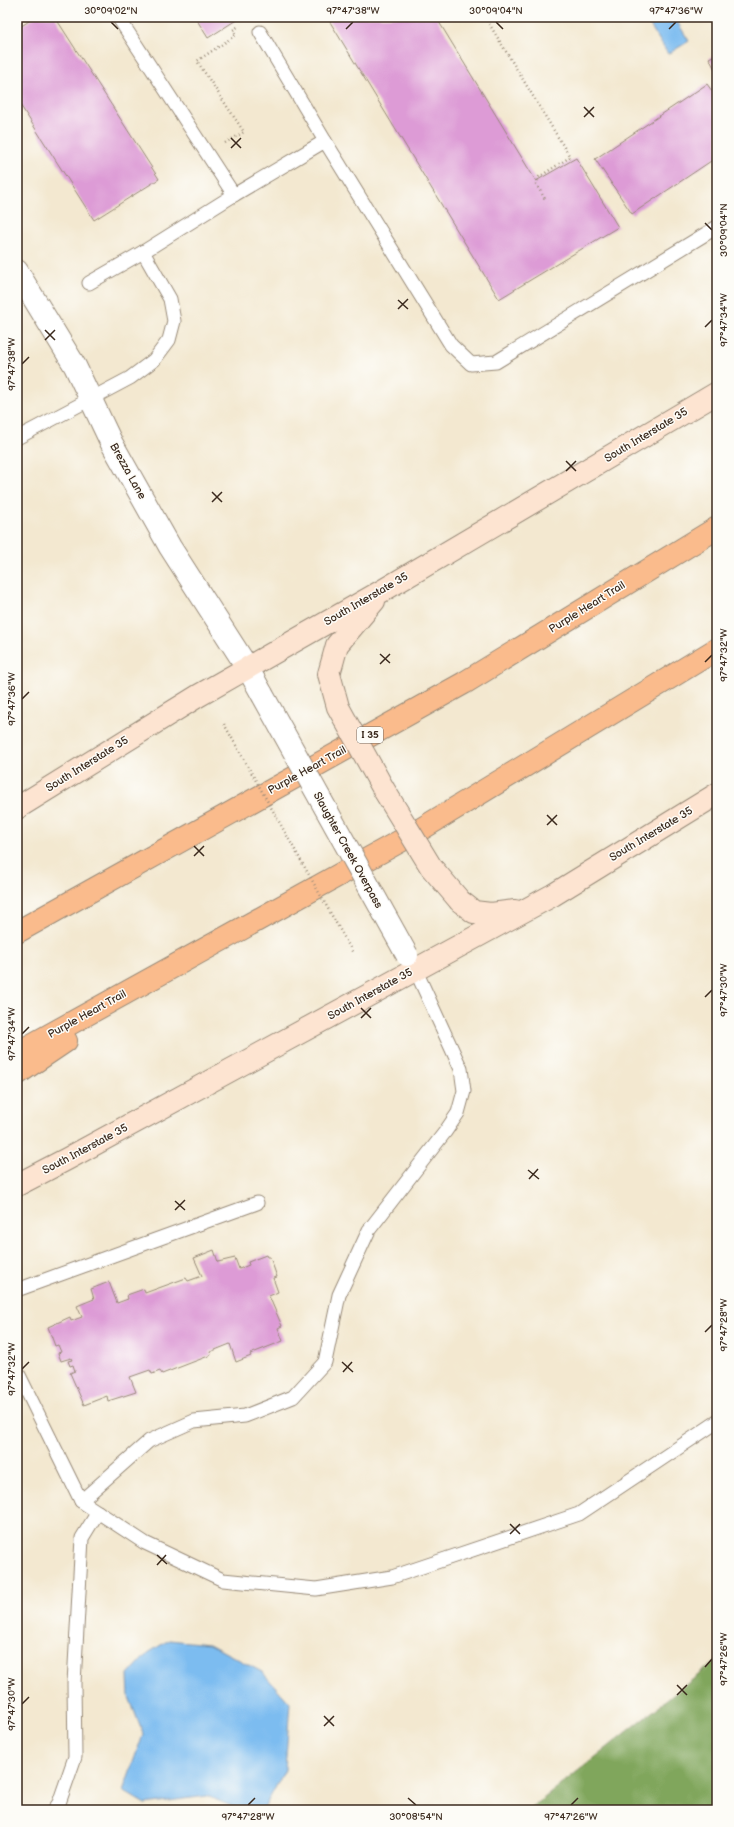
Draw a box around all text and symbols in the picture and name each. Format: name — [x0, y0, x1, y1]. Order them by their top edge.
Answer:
text: 30°09'02"N — [84, 5, 138, 17]
text: 97°47'38"W — [326, 5, 380, 17]
text: 30°09'04"N — [469, 5, 523, 17]
text: 97°47'36"W — [649, 5, 703, 17]
text: 30°09'04"N — [718, 203, 730, 257]
text: 97°47'34"W — [718, 293, 730, 347]
text: 97°47'38"W — [6, 337, 18, 391]
street label: South Interstate 35 — [602, 405, 690, 465]
street label: Brezza Lane — [107, 441, 149, 502]
street label: South Interstate 35 — [322, 570, 410, 628]
street label: Purple Heart Trail — [547, 578, 627, 636]
text: 97°47'32"W — [718, 628, 730, 682]
text: 97°47'36"W — [6, 672, 18, 726]
road number: I 35 — [357, 727, 383, 743]
street label: South Interstate 35 — [43, 733, 131, 795]
street label: Purple Heart Trail — [266, 743, 348, 797]
street label: Slaughter Creek Overpass — [311, 790, 386, 911]
street label: South Interstate 35 — [607, 804, 695, 864]
text: 97°47'30"W — [718, 963, 730, 1017]
street label: South Interstate 35 — [325, 965, 415, 1023]
street label: Purple Heart Trail — [46, 987, 128, 1041]
text: 97°47'34"W — [6, 1007, 18, 1061]
street label: South Interstate 35 — [40, 1121, 130, 1177]
text: 97°47'28"W — [718, 1298, 730, 1352]
text: 97°47'32"W — [6, 1342, 18, 1396]
text: 97°47'26"W — [718, 1632, 730, 1686]
text: 97°47'30"W — [6, 1677, 18, 1731]
text: 97°47'28"W — [221, 1811, 275, 1823]
text: 30°08'54"N — [389, 1811, 443, 1823]
text: 97°47'26"W — [544, 1811, 598, 1823]

